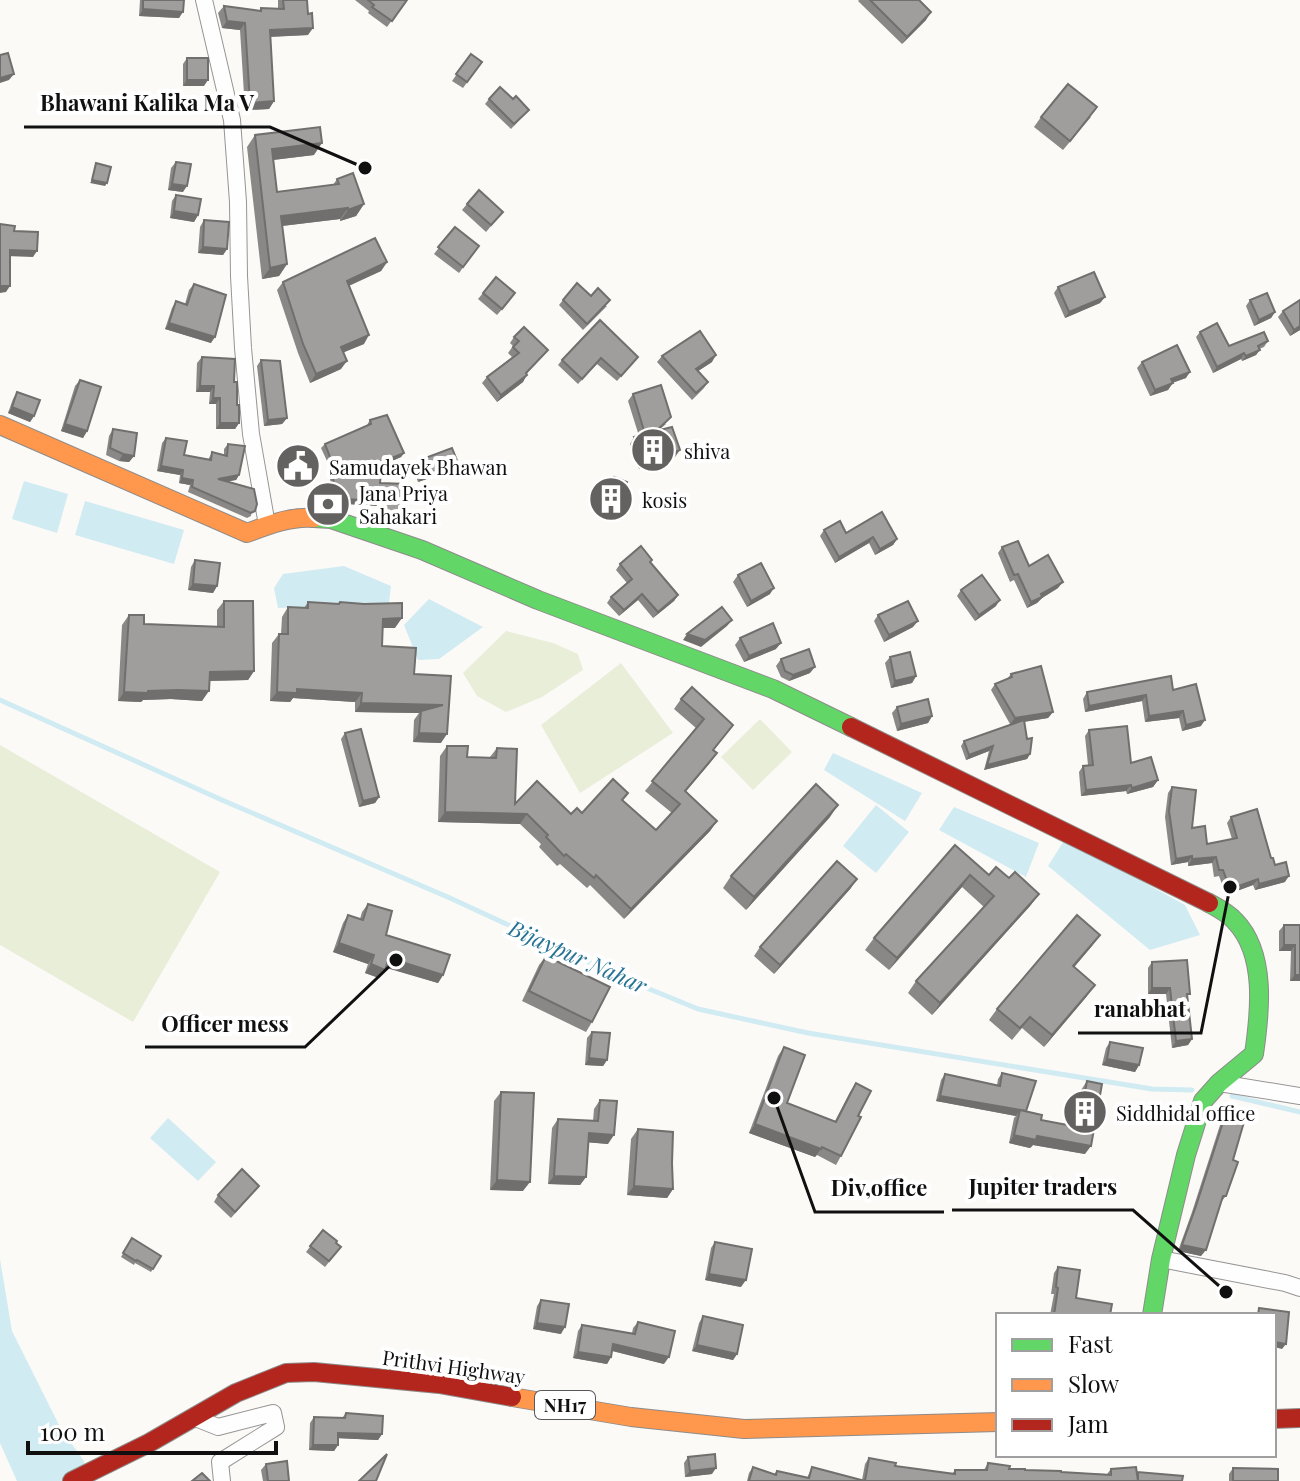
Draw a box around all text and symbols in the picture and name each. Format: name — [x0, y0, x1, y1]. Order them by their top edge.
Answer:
callout: Bhawani Kalika Ma V — [24, 81, 270, 127]
text: Bhawani Kalika Ma V — [40, 87, 254, 117]
building icon: shiva — [629, 426, 677, 474]
place label: shiva — [684, 437, 730, 464]
public building icon: Samudayek Bhawan — [274, 442, 322, 490]
place label: Samudayek Bhawan — [329, 453, 507, 480]
building icon: kosis — [587, 475, 635, 523]
place label: Jana Priya Sahakari — [358, 479, 448, 529]
bank icon: Jana Priya Sahakari — [304, 480, 352, 528]
place label: kosis — [642, 486, 687, 513]
water label: Bijaypur Nahar — [503, 912, 652, 1000]
callout: ranabhat — [1078, 987, 1201, 1033]
text: ranabhat — [1094, 993, 1186, 1023]
callout: Officer mess — [145, 1001, 305, 1047]
text: Officer mess — [161, 1008, 289, 1038]
building icon: Siddhidal office — [1061, 1088, 1109, 1136]
place label: Siddhidal office — [1116, 1099, 1255, 1126]
callout: Jupiter traders — [952, 1164, 1133, 1210]
callout: Div,office — [815, 1166, 944, 1212]
text: Jupiter traders — [968, 1171, 1117, 1201]
text: Div,office — [831, 1172, 927, 1202]
legend — [996, 1313, 1276, 1457]
text: Fast — [1068, 1327, 1113, 1359]
street label: Prithvi Highway — [381, 1343, 527, 1389]
text: Slow — [1068, 1367, 1120, 1399]
road number: NH17 — [535, 1391, 595, 1419]
scale bar — [28, 1405, 276, 1455]
text: Jam — [1067, 1407, 1109, 1439]
text: 100 m — [40, 1415, 105, 1447]

